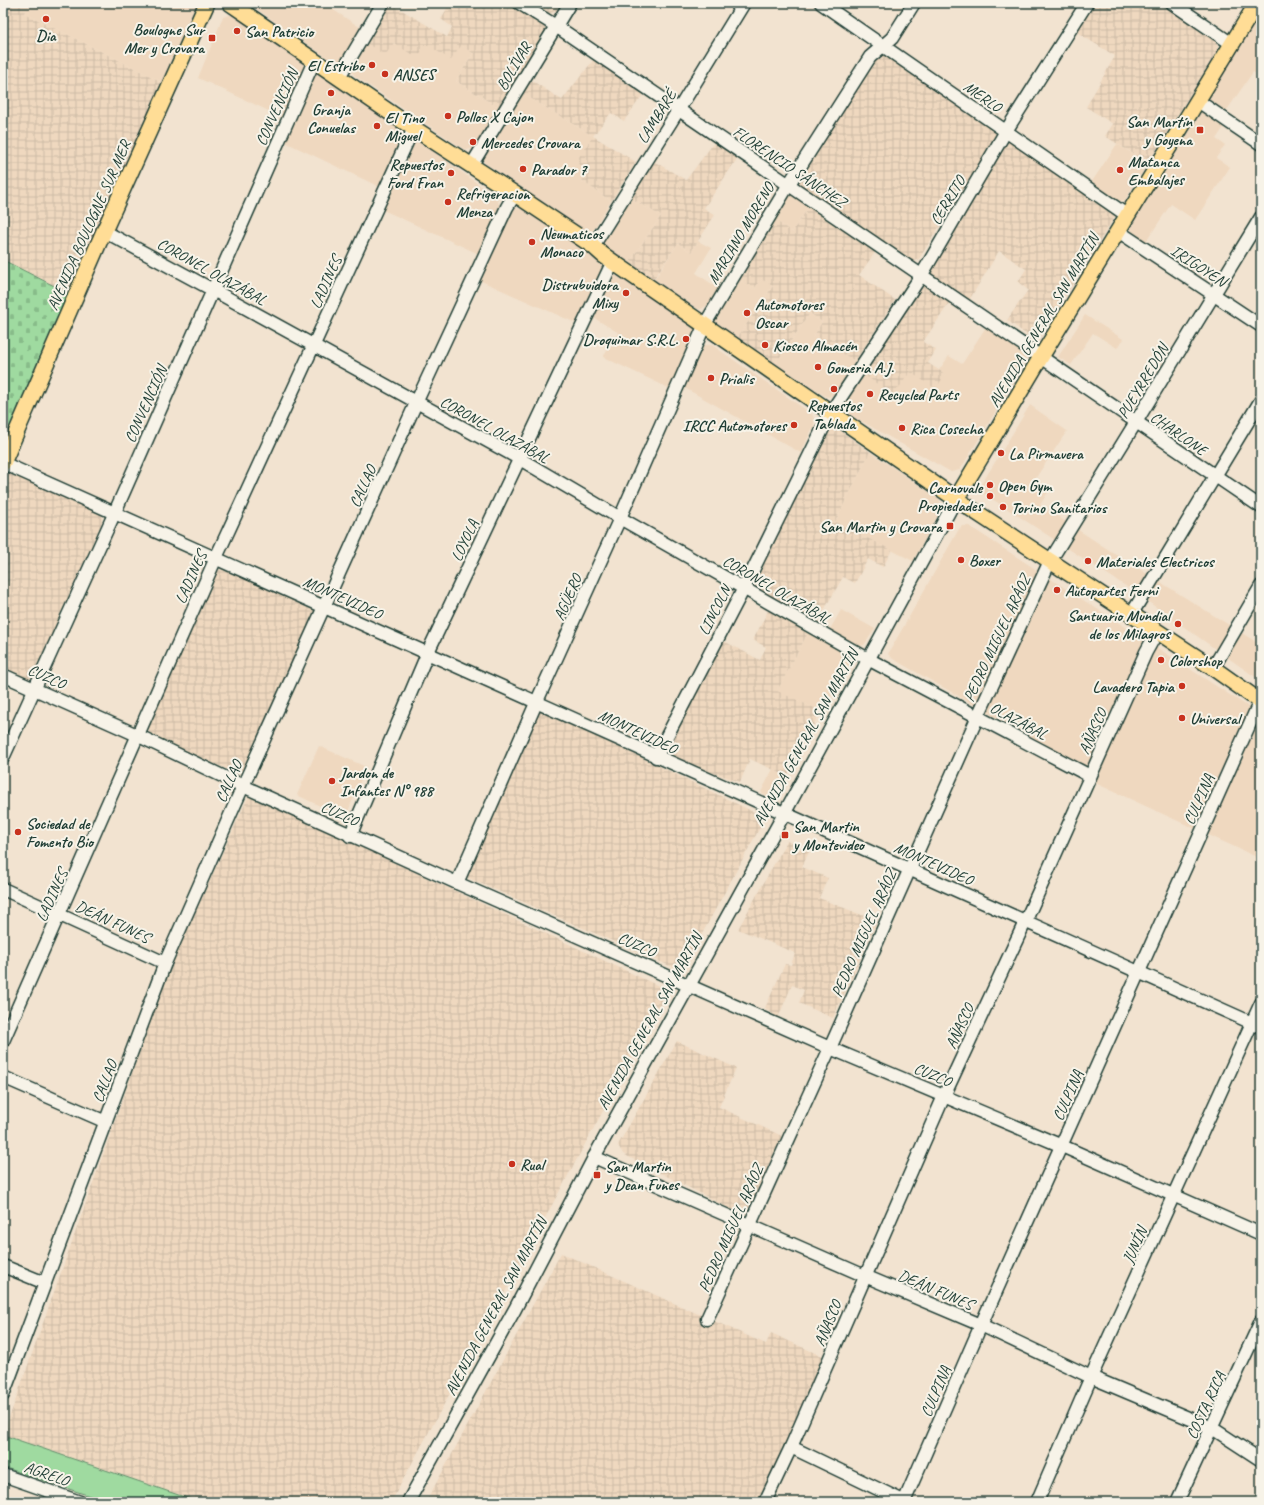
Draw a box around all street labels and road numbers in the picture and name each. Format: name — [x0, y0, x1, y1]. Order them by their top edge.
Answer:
street label: BOLÍVAR — [492, 37, 537, 94]
street label: CONVENCIÓN — [251, 64, 304, 149]
street label: MERLO — [960, 77, 1007, 118]
street label: LAMBARÉ — [633, 84, 682, 147]
street label: FLORENCIO SÁNCHEZ — [729, 122, 852, 213]
street label: AVENIDA BOULOGNE SUR MER — [42, 136, 136, 313]
street label: CERRITO — [926, 171, 971, 229]
street label: MARIANO MORENO — [703, 177, 780, 288]
street label: AVENIDA GENERAL SAN MARTÍN — [984, 228, 1105, 411]
street label: CORONEL OLAZÁBAL — [154, 234, 270, 310]
street label: IRIGOYEN — [1167, 240, 1232, 293]
street label: LADINES — [305, 250, 348, 312]
street label: PUEYRREDÓN — [1113, 339, 1174, 422]
street label: CONVENCIÓN — [120, 361, 173, 446]
street label: CORONEL OLAZÁBAL — [437, 392, 553, 468]
street label: CHARLONE — [1146, 407, 1212, 462]
street label: CALLAO — [345, 460, 382, 510]
street label: LOYOLA — [447, 515, 484, 565]
street label: LADINES — [170, 545, 213, 607]
street label: CORONEL OLAZÁBAL — [719, 551, 834, 629]
street label: AGÜERO — [549, 570, 588, 623]
street label: PEDRO MIGUEL ARÁOZ — [959, 570, 1036, 705]
street label: MONTEVIDEO — [300, 572, 387, 625]
street label: LINCOLN — [694, 580, 737, 639]
street label: AVENIDA GENERAL SAN MARTÍN — [749, 644, 864, 829]
street label: CUZCO — [25, 660, 70, 695]
street label: OLAZÁBAL — [986, 697, 1051, 744]
street label: AÑASCO — [1074, 704, 1113, 757]
street label: MONTEVIDEO — [595, 705, 682, 760]
street label: CALLAO — [211, 755, 248, 805]
street label: CULPINA — [1179, 770, 1219, 828]
street label: CUZCO — [318, 797, 363, 832]
street label: MONTEVIDEO — [891, 838, 978, 891]
street label: LADINES — [31, 863, 74, 925]
street label: PEDRO MIGUEL ARÁOZ — [827, 864, 902, 1000]
street label: DEÁN FUNES — [72, 896, 156, 949]
street label: AVENIDA GENERAL SAN MARTÍN — [593, 928, 708, 1113]
street label: CUZCO — [615, 928, 660, 963]
street label: AÑASCO — [941, 999, 980, 1052]
street label: CALLAO — [88, 1055, 123, 1105]
street label: CUZCO — [911, 1058, 956, 1093]
street label: CULPINA — [1048, 1066, 1088, 1124]
street label: PEDRO MIGUEL ARÁOZ — [694, 1159, 769, 1295]
street label: AVENIDA GENERAL SAN MARTÍN — [440, 1212, 552, 1399]
street label: JUNÍN — [1118, 1222, 1153, 1268]
street label: DEÁN FUNES — [895, 1265, 979, 1316]
street label: AÑASCO — [809, 1296, 847, 1349]
street label: CULPINA — [916, 1362, 956, 1420]
street label: COSTA RICA — [1182, 1368, 1231, 1442]
street label: AGRELO — [22, 1457, 74, 1492]

